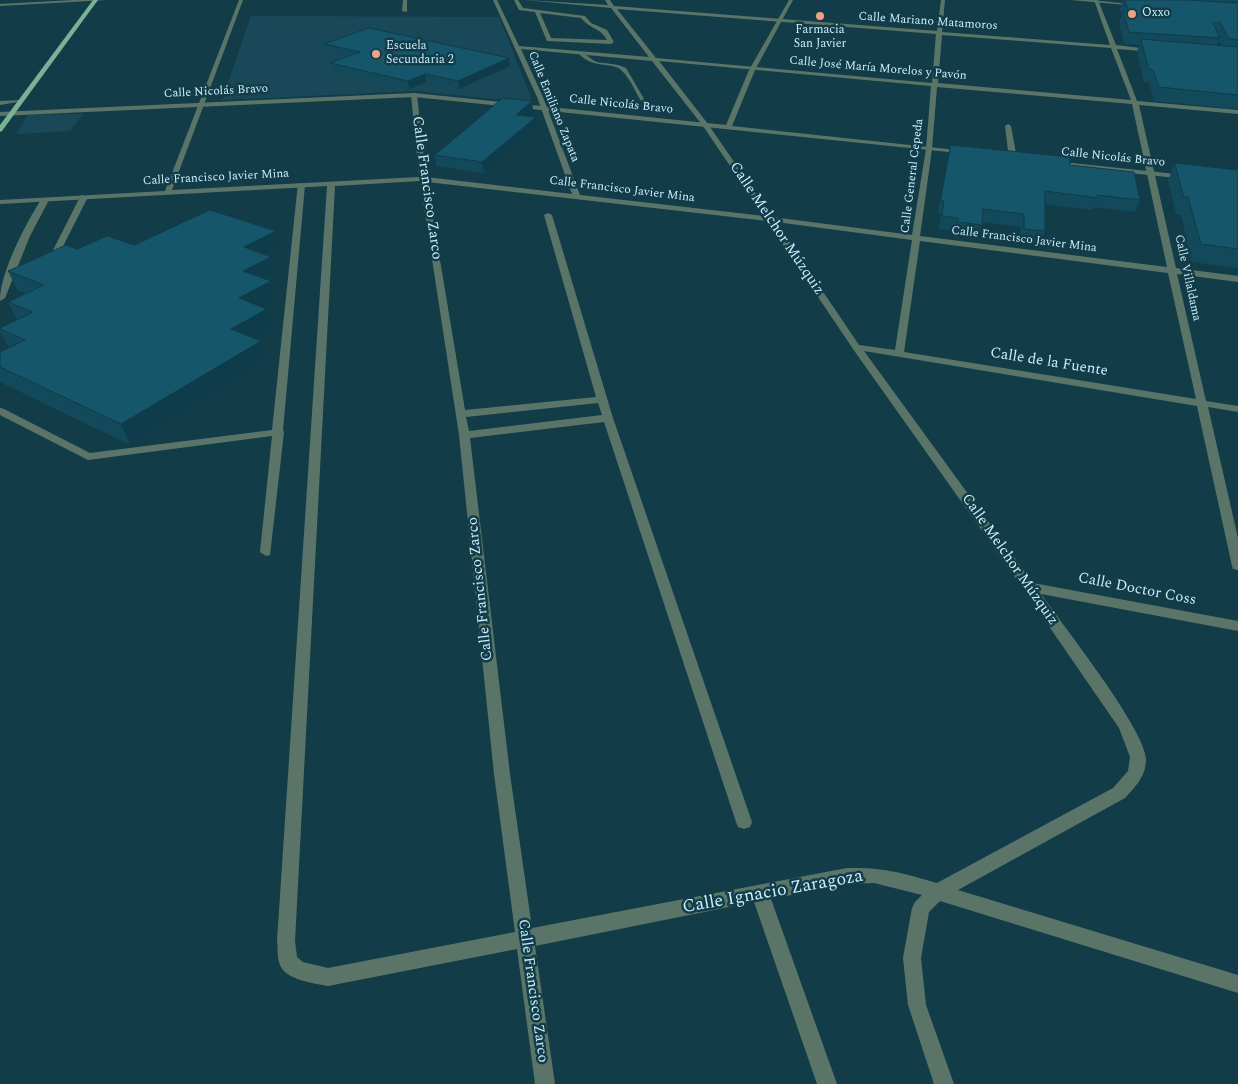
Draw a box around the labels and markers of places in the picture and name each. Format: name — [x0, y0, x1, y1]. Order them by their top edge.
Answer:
place label: Oxxo — [1142, 7, 1170, 21]
marker: Oxxo — [1126, 8, 1138, 20]
marker: Farmacia San Javier — [814, 10, 826, 22]
place label: Farmacia San Javier — [794, 24, 846, 52]
place label: Escuela Secundaria 2 — [386, 40, 454, 68]
marker: Escuela Secundaria 2 — [370, 48, 382, 60]

